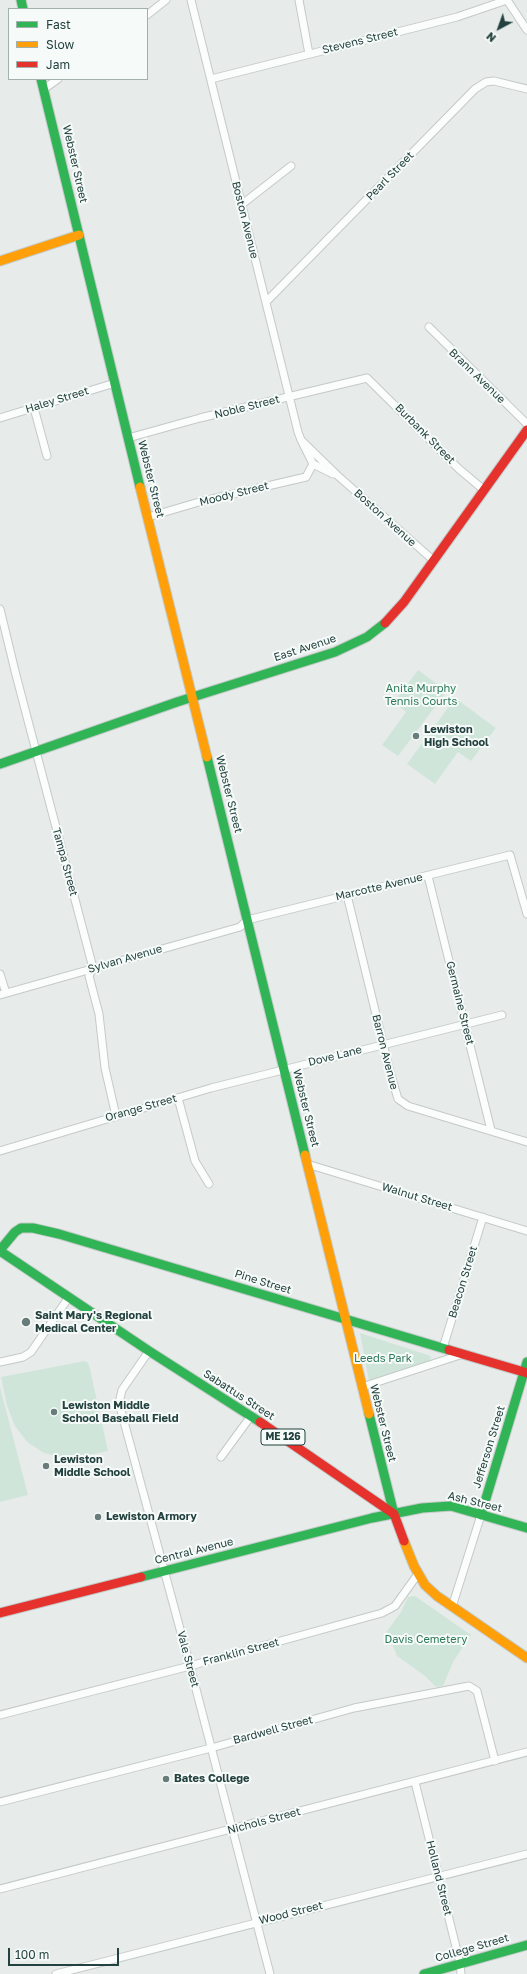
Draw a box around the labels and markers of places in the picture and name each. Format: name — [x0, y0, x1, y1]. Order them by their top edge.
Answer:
place label: Lewiston High School — [424, 723, 489, 749]
marker: Lewiston High School — [411, 731, 421, 741]
place label: Saint Mary's Regional Medical Center — [35, 1309, 152, 1335]
marker: Saint Mary's Regional Medical Center — [20, 1316, 32, 1328]
place label: Lewiston Middle School Baseball Field — [62, 1399, 178, 1425]
marker: Lewiston Middle School Baseball Field — [49, 1407, 59, 1417]
place label: Lewiston Middle School — [54, 1453, 130, 1479]
marker: Lewiston Middle School — [41, 1461, 51, 1471]
place label: Lewiston Armory — [106, 1510, 197, 1524]
marker: Lewiston Armory — [93, 1512, 103, 1522]
place label: Bates College — [174, 1772, 249, 1786]
marker: Bates College — [161, 1774, 171, 1784]

